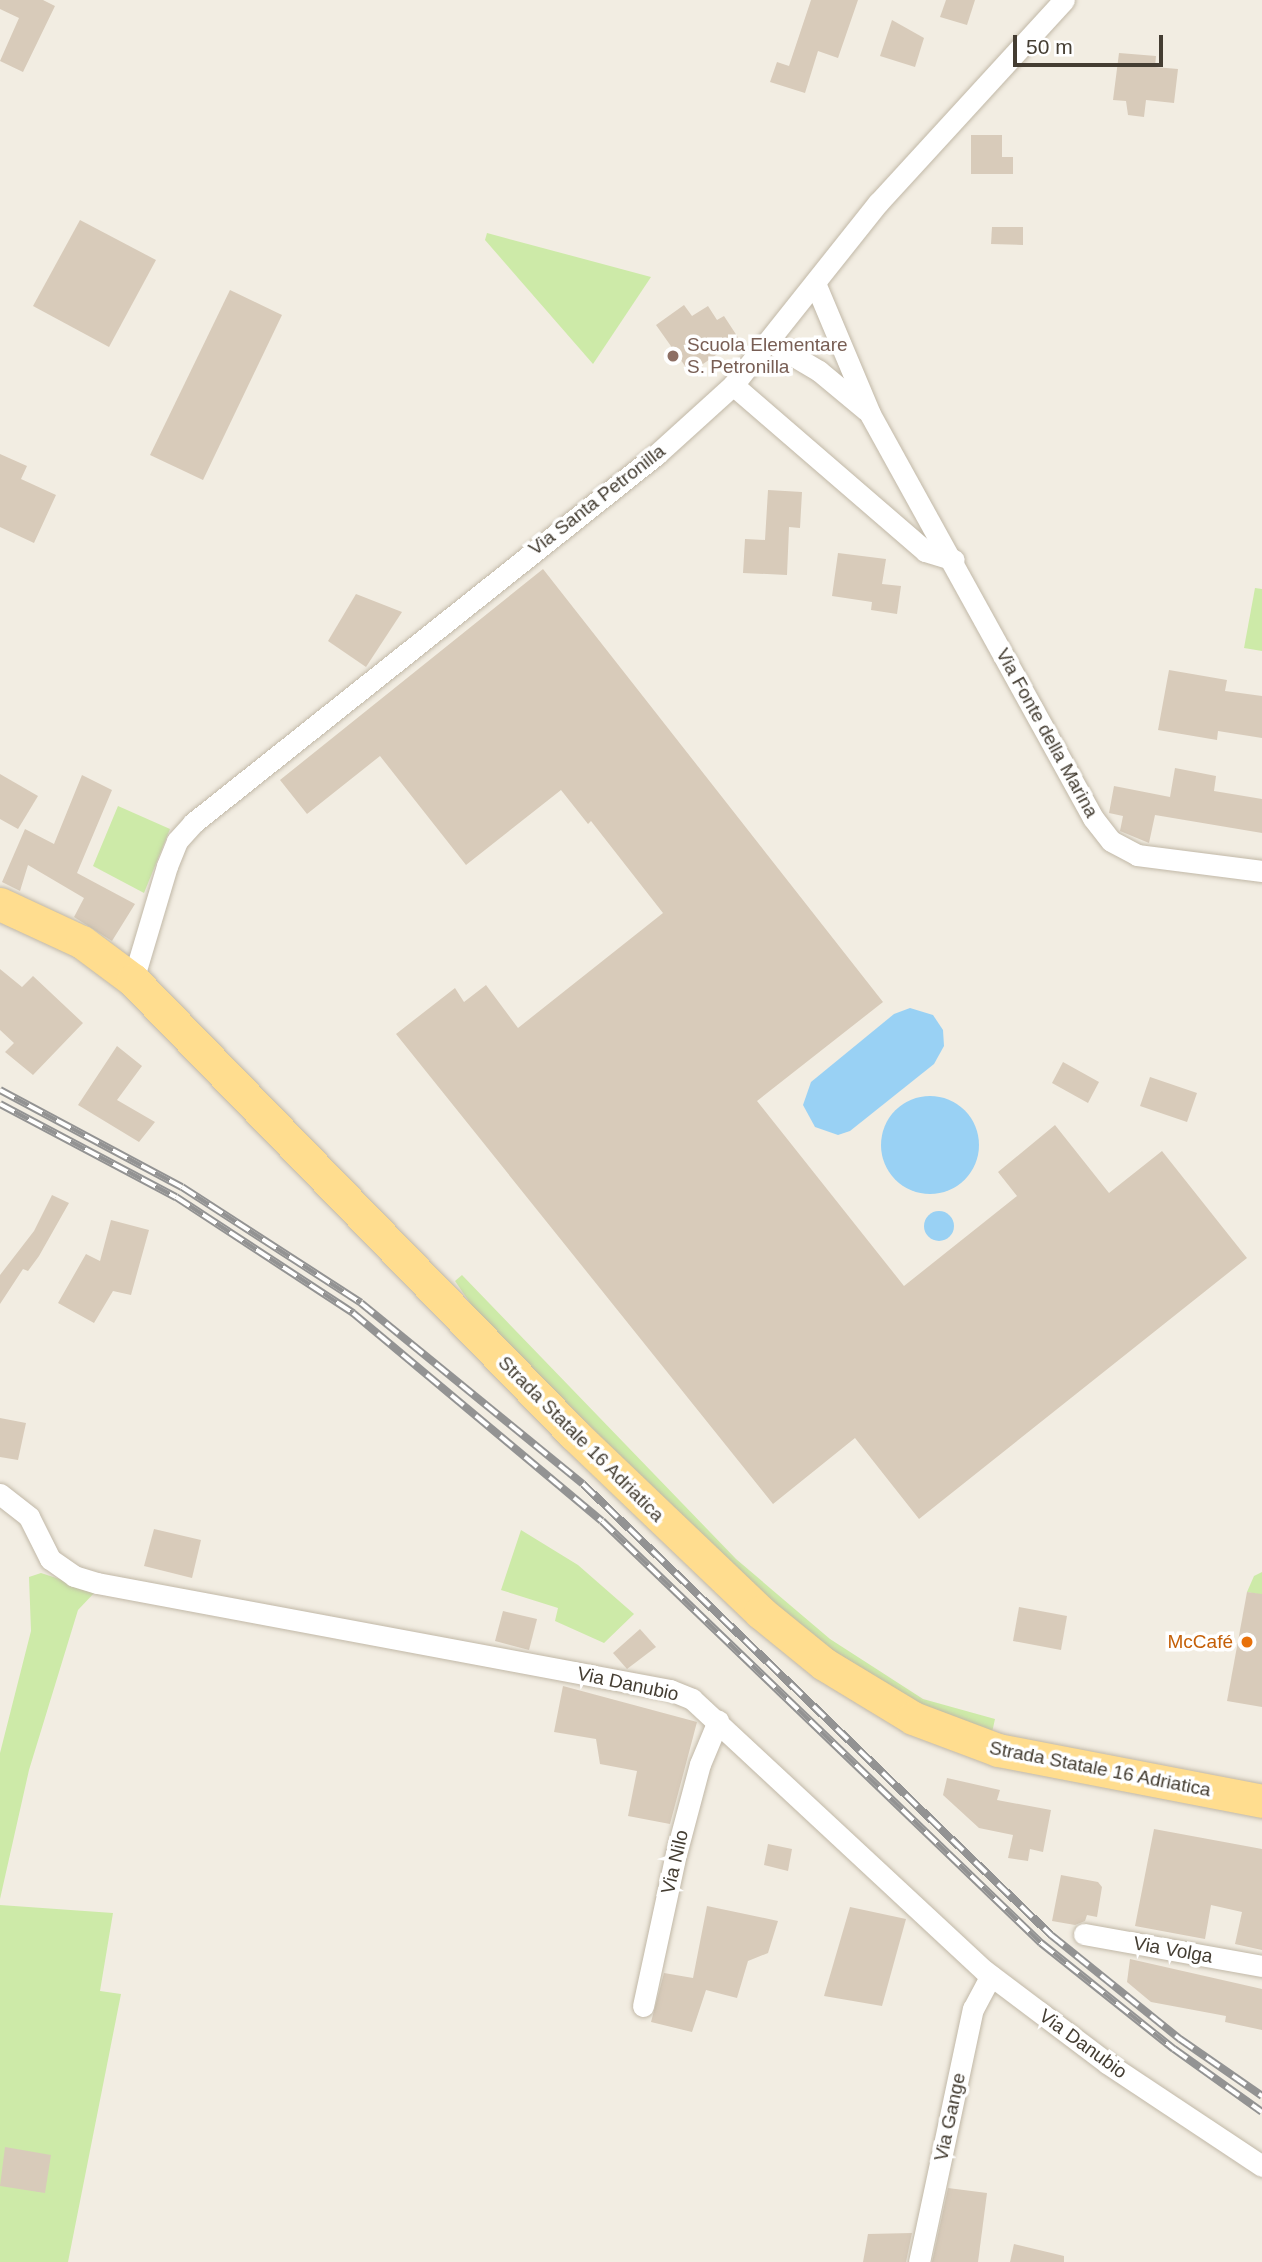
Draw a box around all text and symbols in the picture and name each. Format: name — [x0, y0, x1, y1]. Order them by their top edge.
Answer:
scale bar — [1017, 21, 1168, 65]
text: 50 m — [1026, 35, 1073, 58]
place label: Scuola Elementare S. Petronilla — [687, 334, 848, 378]
marker: Scuola Elementare S. Petronilla — [665, 348, 681, 364]
street label: Via Santa Petronilla — [524, 440, 670, 560]
street label: Via Fonte della Marina — [991, 644, 1103, 822]
street label: Strada Statale 16 Adriatica — [493, 1351, 669, 1527]
place label: McCafé — [1168, 1631, 1233, 1653]
marker: McCafé — [1239, 1634, 1255, 1650]
street label: Via Danubio — [575, 1662, 681, 1706]
street label: Strada Statale 16 Adriatica — [987, 1736, 1213, 1802]
street label: Via Nilo — [657, 1828, 693, 1896]
street label: Via Volga — [1132, 1932, 1214, 1968]
street label: Via Danubio — [1035, 2004, 1131, 2084]
street label: Via Gange — [930, 2071, 970, 2163]

